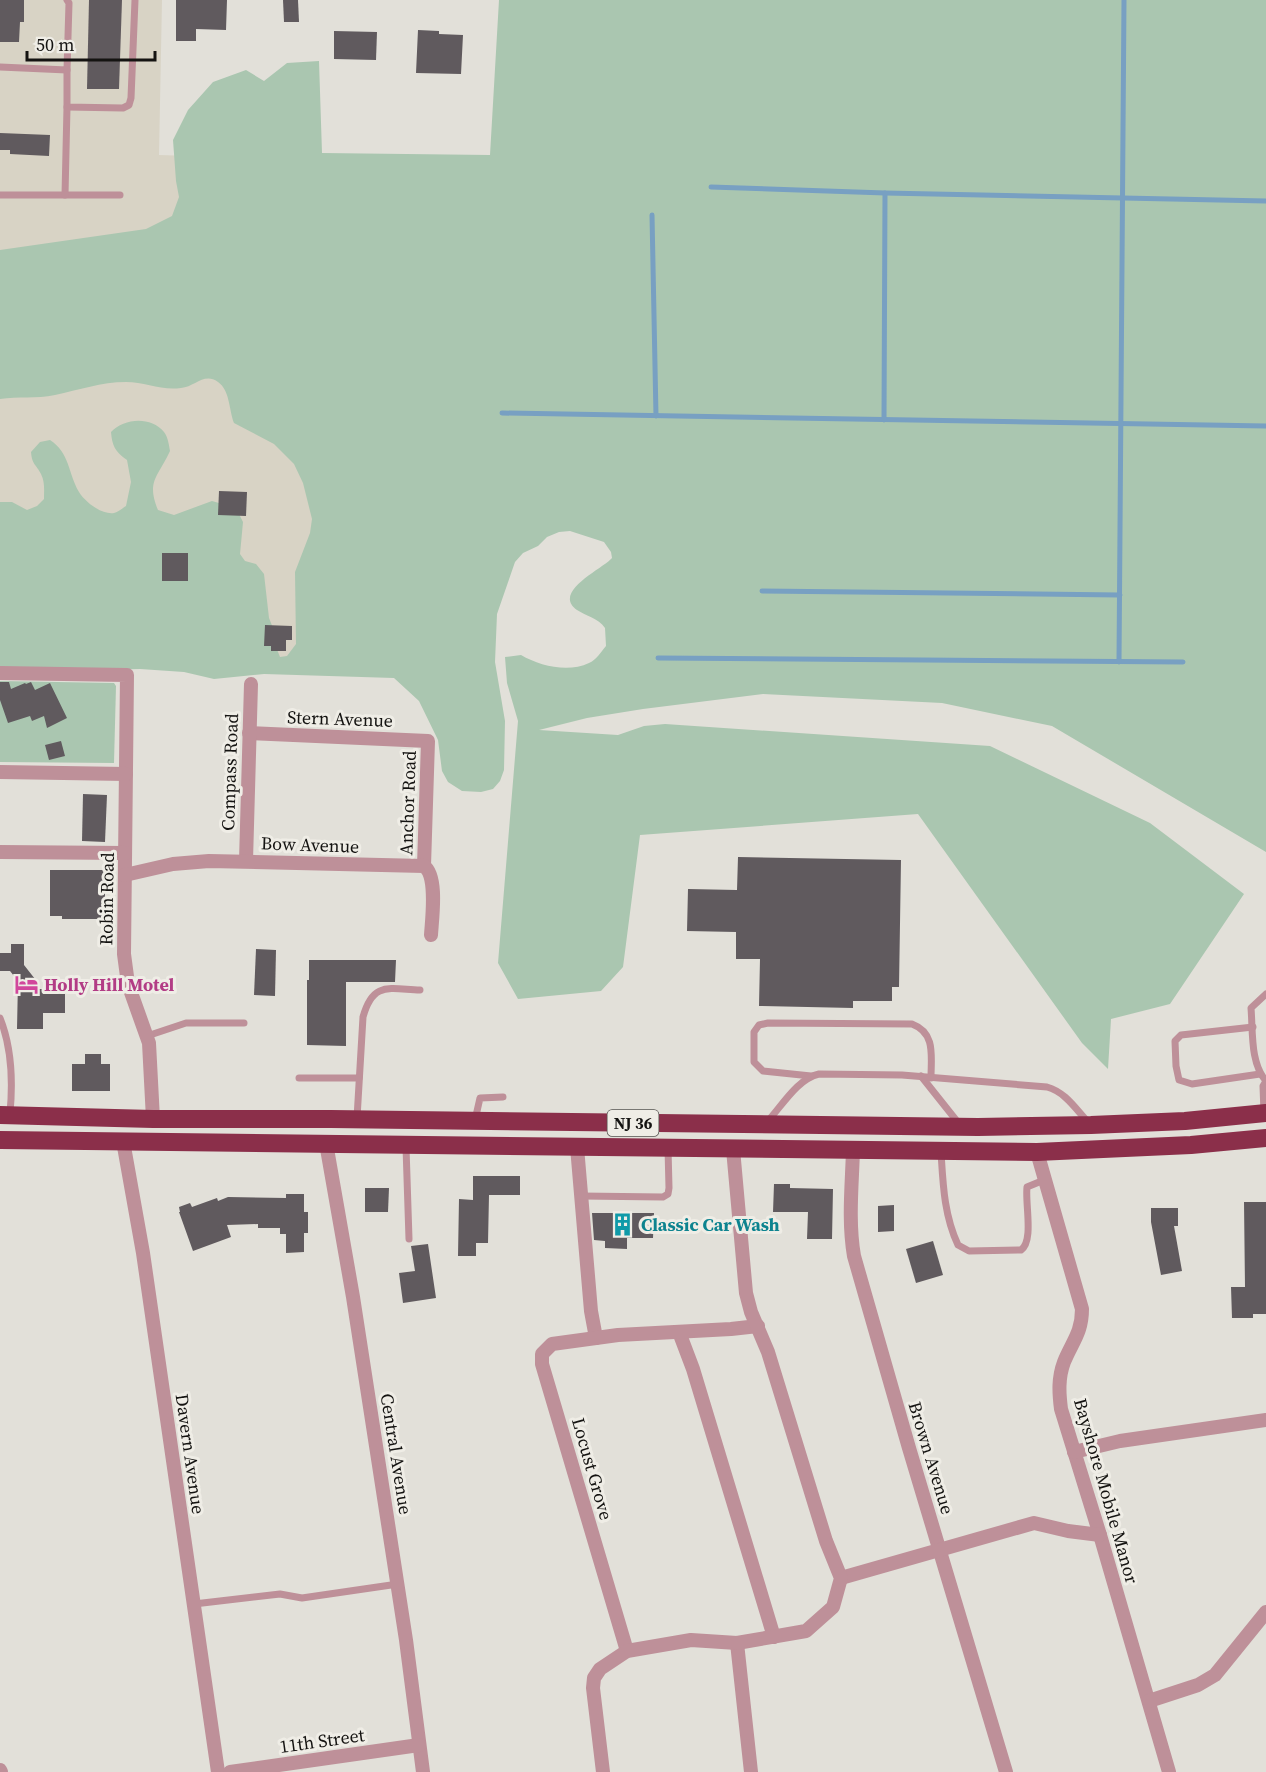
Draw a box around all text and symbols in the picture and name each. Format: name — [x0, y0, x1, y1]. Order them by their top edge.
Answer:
scale bar — [27, 24, 154, 62]
text: 50 m — [36, 32, 74, 57]
street label: Stern Avenue — [287, 704, 393, 733]
street label: Compass Road — [215, 713, 244, 831]
street label: Anchor Road — [393, 750, 422, 856]
street label: Bow Avenue — [260, 830, 360, 859]
street label: Robin Road — [93, 852, 120, 946]
hotel icon: Holly Hill Motel — [13, 972, 39, 998]
place label: Holly Hill Motel — [44, 972, 174, 997]
road number: NJ 36 — [608, 1110, 658, 1136]
building icon: Classic Car Wash — [610, 1212, 636, 1238]
place label: Classic Car Wash — [641, 1212, 780, 1237]
street label: Davern Avenue — [170, 1392, 211, 1516]
street label: Central Avenue — [375, 1392, 418, 1516]
street label: Bayshore Mobile Manor — [1068, 1395, 1145, 1587]
street label: Brown Avenue — [902, 1398, 960, 1517]
street label: Locust Grove — [566, 1415, 619, 1523]
street label: 11th Street — [278, 1722, 366, 1759]

